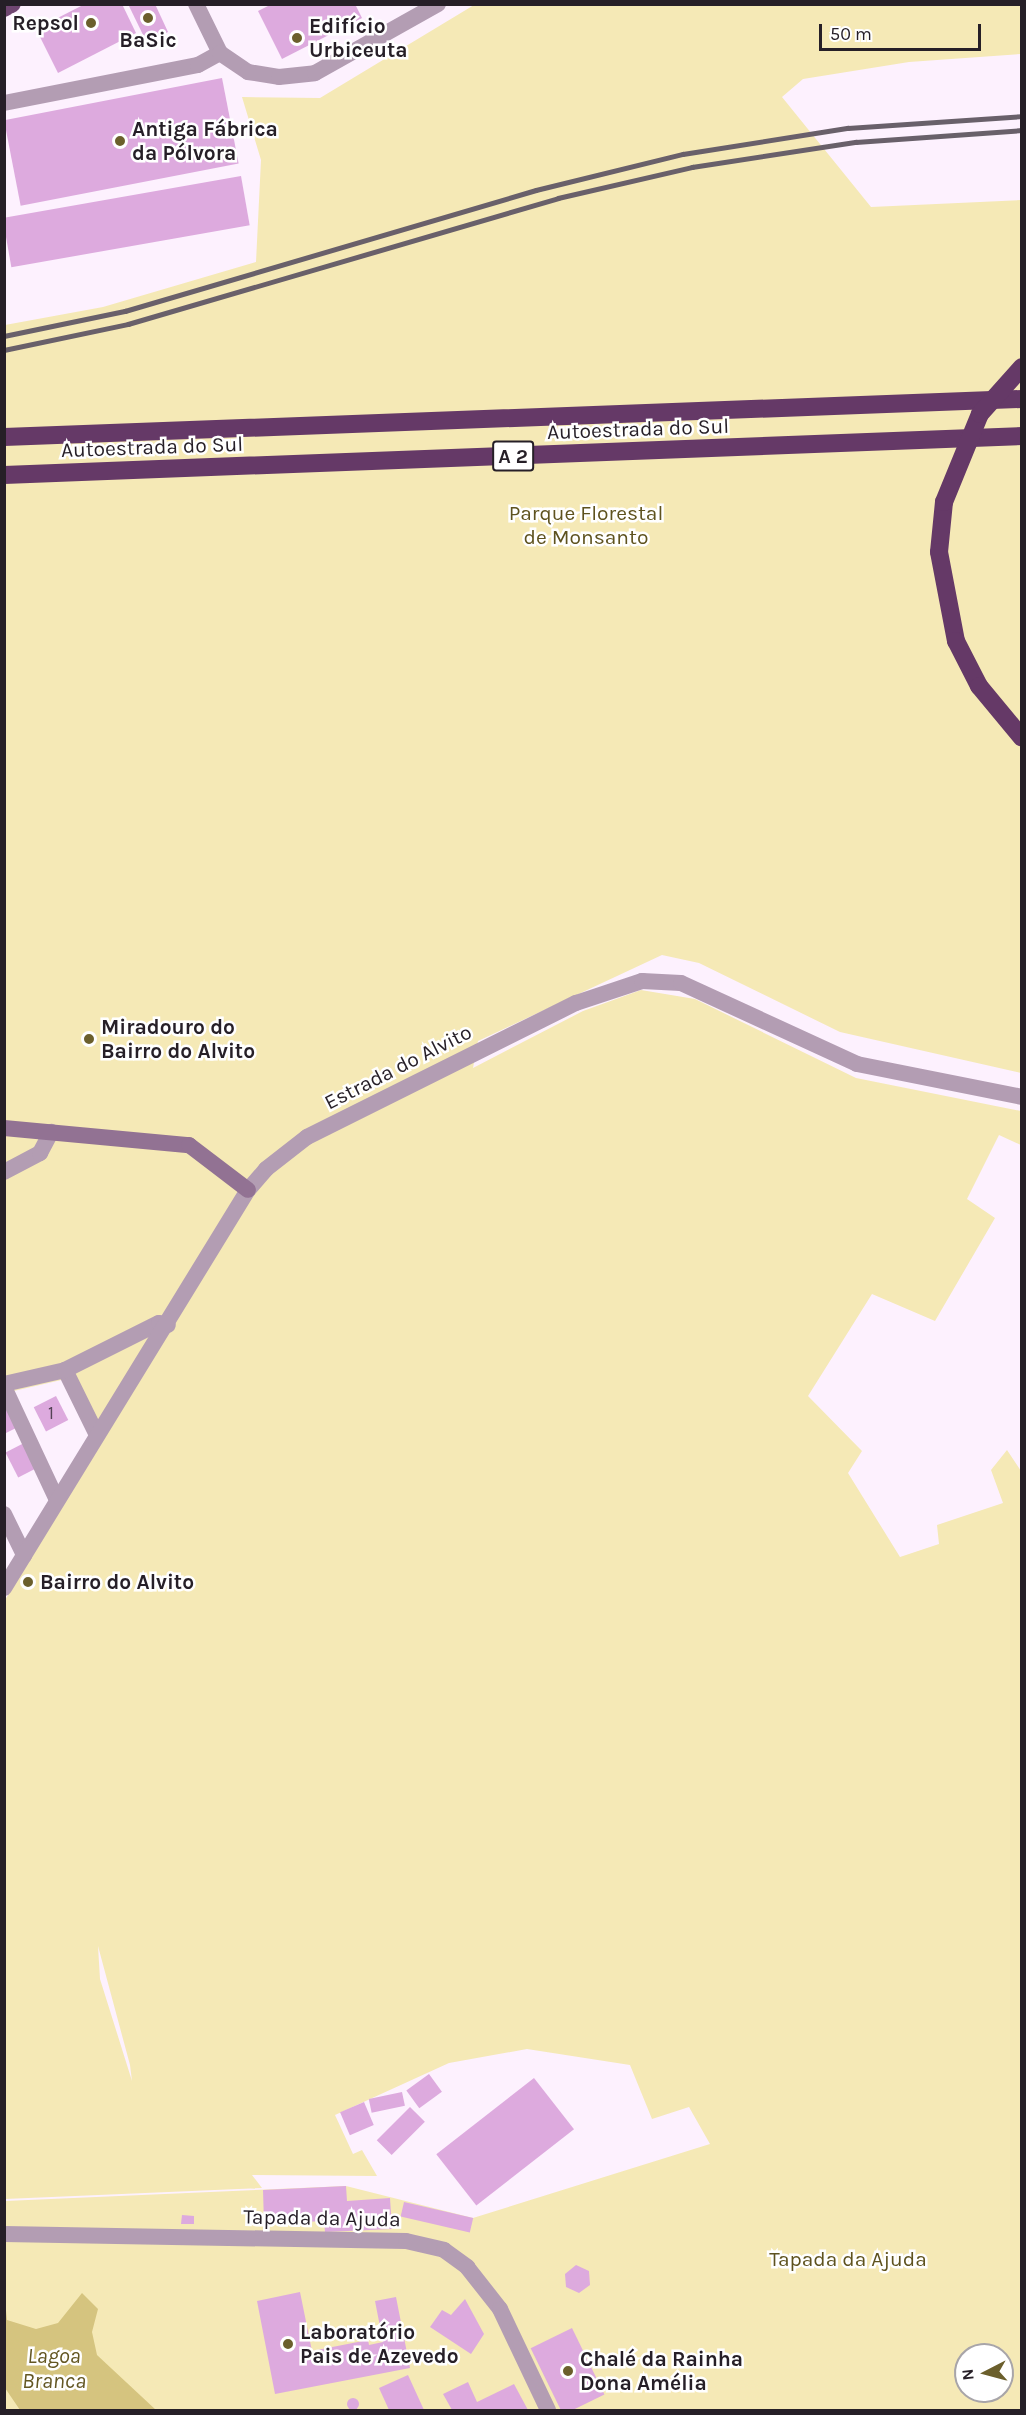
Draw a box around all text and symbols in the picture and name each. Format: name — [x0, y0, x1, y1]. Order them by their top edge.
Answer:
place label: Repsol — [12, 10, 79, 36]
marker: BaSic — [141, 11, 155, 25]
scale bar — [822, 12, 984, 50]
place label: Edifício Urbiceuta — [309, 13, 408, 63]
marker: Repsol — [84, 16, 98, 30]
text: 50 m — [830, 23, 872, 45]
place label: BaSic — [119, 27, 177, 53]
marker: Edifício Urbiceuta — [290, 31, 304, 45]
place label: Antiga Fábrica da Pólvora — [132, 116, 278, 166]
marker: Antiga Fábrica da Pólvora — [113, 134, 127, 148]
street label: Autoestrada do Sul — [547, 413, 729, 445]
street label: Autoestrada do Sul — [61, 431, 243, 463]
road number: A 2 — [492, 439, 534, 473]
park label: Parque Florestal de Monsanto — [509, 500, 663, 550]
place label: Miradouro do Bairro do Alvito — [101, 1014, 255, 1064]
street label: Estrada do Alvito — [320, 1019, 476, 1115]
marker: Miradouro do Bairro do Alvito — [82, 1032, 96, 1046]
house number: 1 — [48, 1402, 54, 1424]
place label: Bairro do Alvito — [40, 1569, 194, 1595]
marker: Bairro do Alvito — [21, 1575, 35, 1589]
street label: Tapada da Ajuda — [243, 2204, 401, 2232]
park label: Tapada da Ajuda — [769, 2246, 927, 2272]
place label: Laboratório Pais de Azevedo — [300, 2319, 459, 2369]
marker: Laboratório Pais de Azevedo — [281, 2337, 295, 2351]
water label: Lagoa Branca — [22, 2343, 86, 2394]
north arrow — [954, 2343, 1014, 2403]
place label: Chalé da Rainha Dona Amélia — [580, 2346, 743, 2396]
marker: Chalé da Rainha Dona Amélia — [561, 2364, 575, 2378]
text: N — [958, 2368, 978, 2381]

